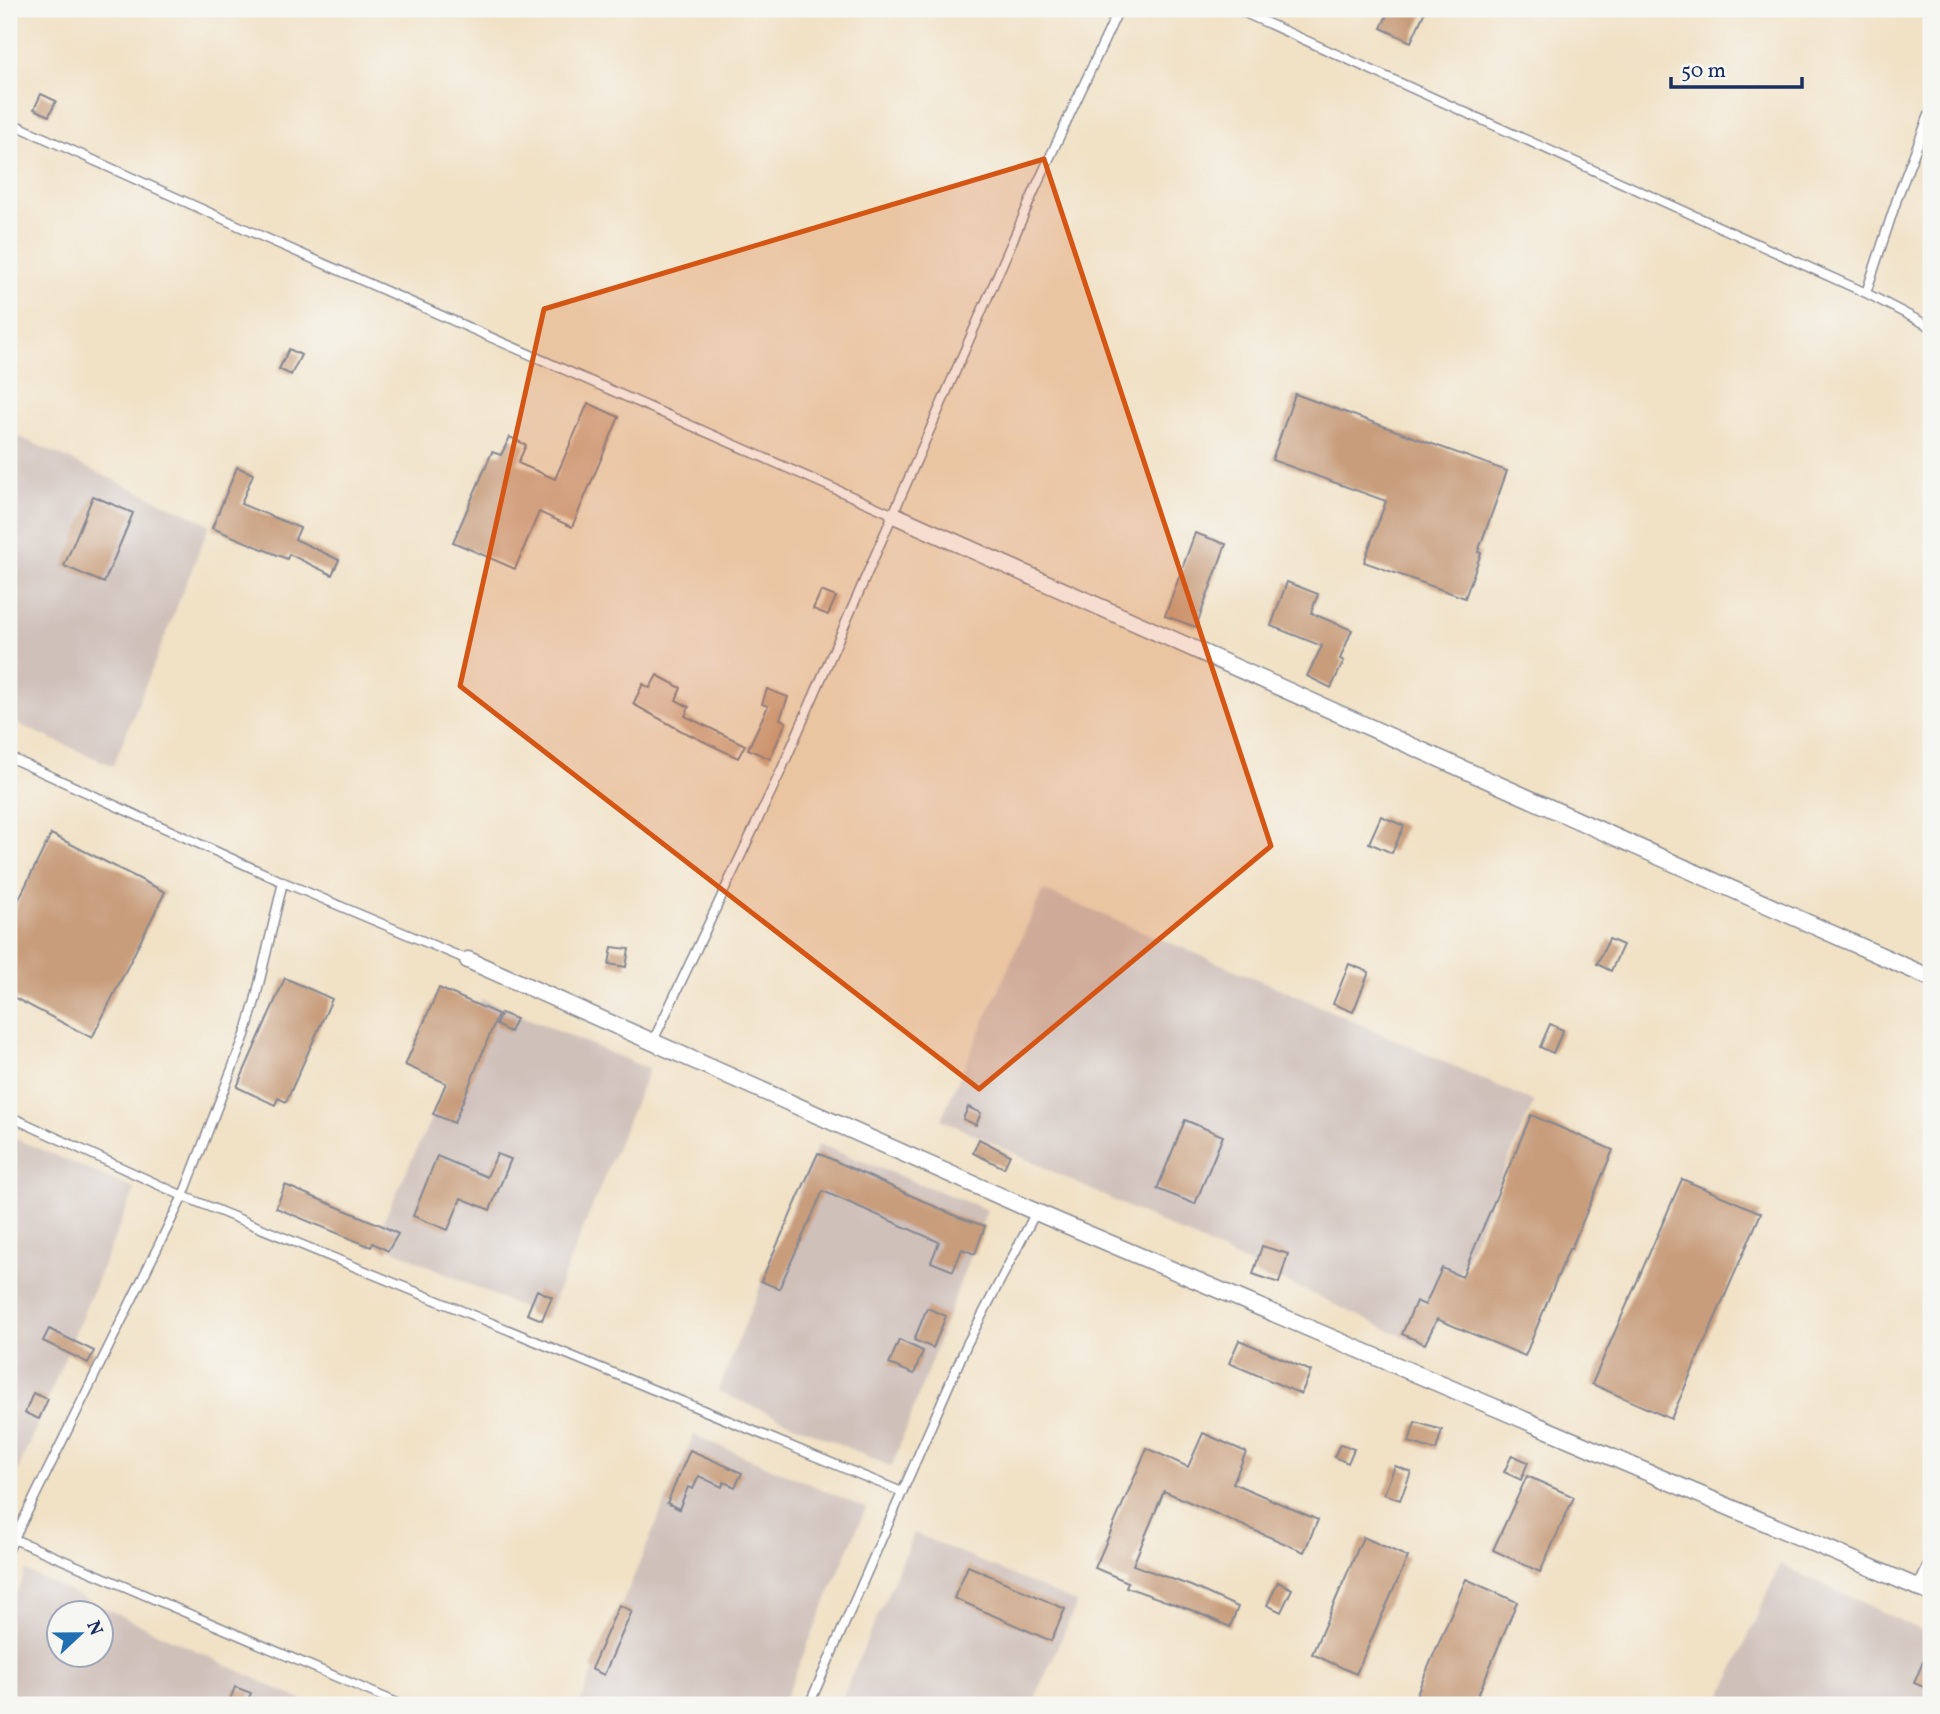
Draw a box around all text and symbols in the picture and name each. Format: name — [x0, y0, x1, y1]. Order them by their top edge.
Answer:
scale bar — [1671, 46, 1802, 90]
text: 50 m — [1681, 57, 1726, 86]
north arrow — [46, 1598, 116, 1668]
text: N — [79, 1617, 109, 1640]

